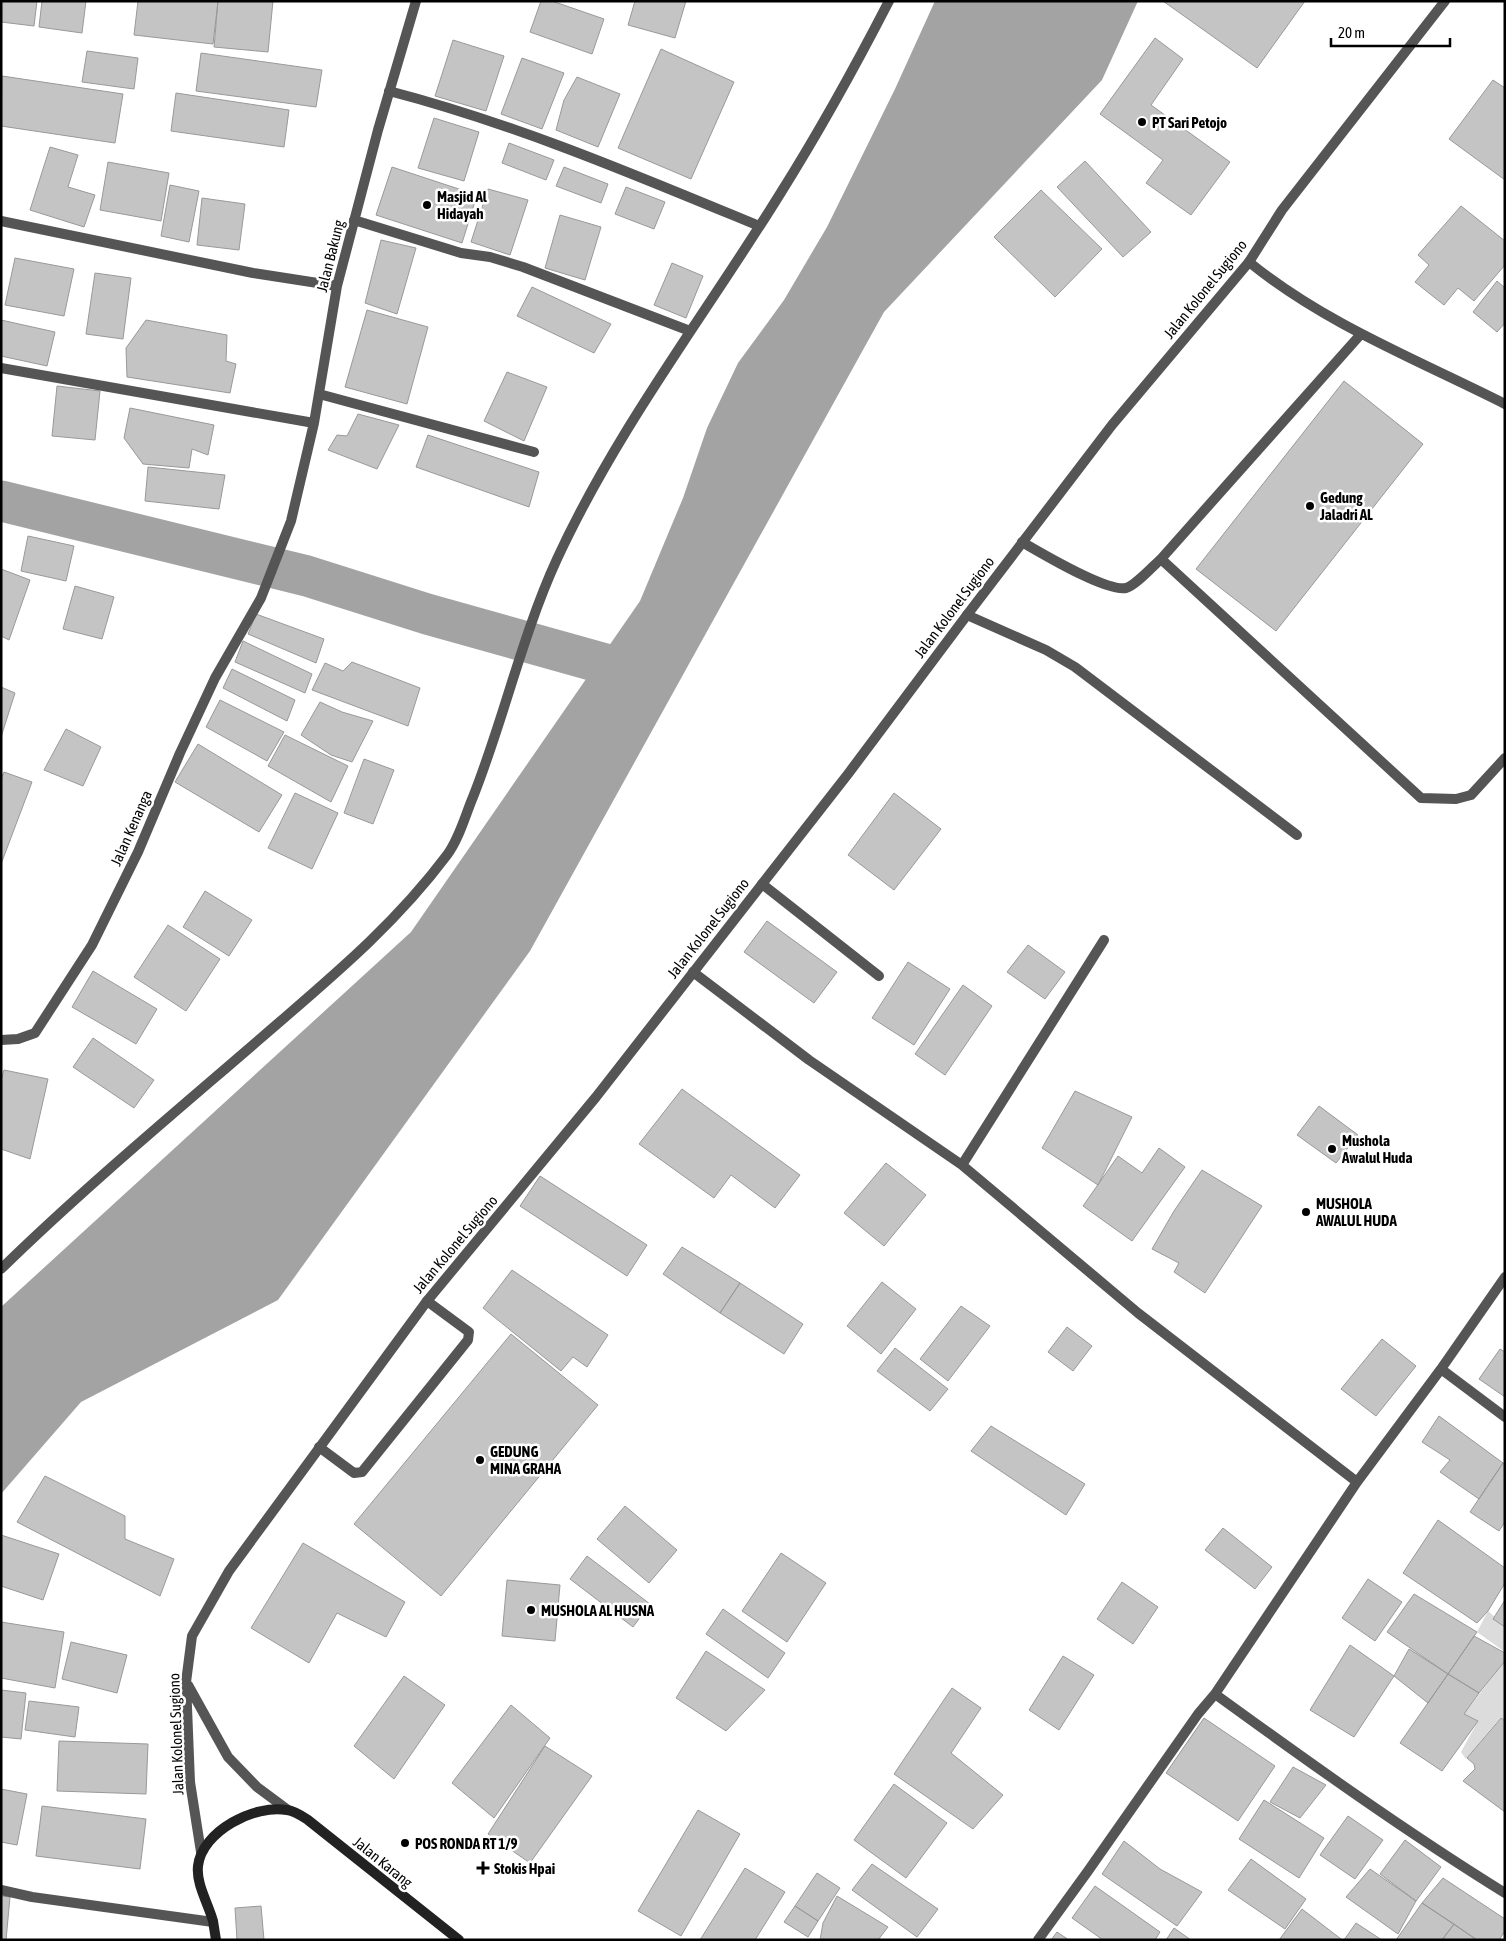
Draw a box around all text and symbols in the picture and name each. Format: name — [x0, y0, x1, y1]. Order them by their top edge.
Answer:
scale bar — [1331, 15, 1450, 47]
text: 20 m — [1338, 24, 1365, 41]
place label: PT Sari Petojo — [1152, 114, 1227, 131]
marker: PT Sari Petojo — [1136, 116, 1148, 128]
place label: Masjid Al Hidayah — [437, 188, 488, 222]
marker: Masjid Al Hidayah — [421, 199, 433, 211]
street label: Jalan Bakung — [313, 218, 347, 294]
street label: Jalan Kolonel Sugiono — [1160, 236, 1250, 342]
place label: Gedung Jaladri AL — [1319, 489, 1373, 523]
marker: Gedung Jaladri AL — [1304, 500, 1316, 512]
street label: Jalan Kolonel Sugiono — [911, 553, 997, 661]
street label: Jalan Kenanga — [107, 788, 155, 868]
street label: Jalan Kolonel Sugiono — [664, 875, 752, 981]
place label: Mushola Awalul Huda — [1341, 1132, 1412, 1166]
marker: Mushola Awalul Huda — [1326, 1143, 1338, 1155]
street label: Jalan Kolonel Sugiono — [409, 1192, 501, 1296]
place label: MUSHOLA AWALUL HUDA — [1315, 1195, 1397, 1229]
marker: MUSHOLA AWALUL HUDA — [1300, 1206, 1312, 1218]
place label: GEDUNG MINA GRAHA — [490, 1443, 562, 1477]
marker: GEDUNG MINA GRAHA — [474, 1454, 486, 1466]
place label: MUSHOLA AL HUSNA — [541, 1602, 655, 1619]
marker: MUSHOLA AL HUSNA — [525, 1604, 537, 1616]
street label: Jalan Kolonel Sugiono — [165, 1673, 187, 1795]
street label: Jalan Karang — [350, 1833, 416, 1891]
place label: POS RONDA RT 1/9 — [415, 1835, 518, 1852]
marker: POS RONDA RT 1/9 — [399, 1837, 411, 1849]
place label: Stokis Hpai — [494, 1860, 555, 1877]
marker: Stokis Hpai — [476, 1861, 490, 1875]

